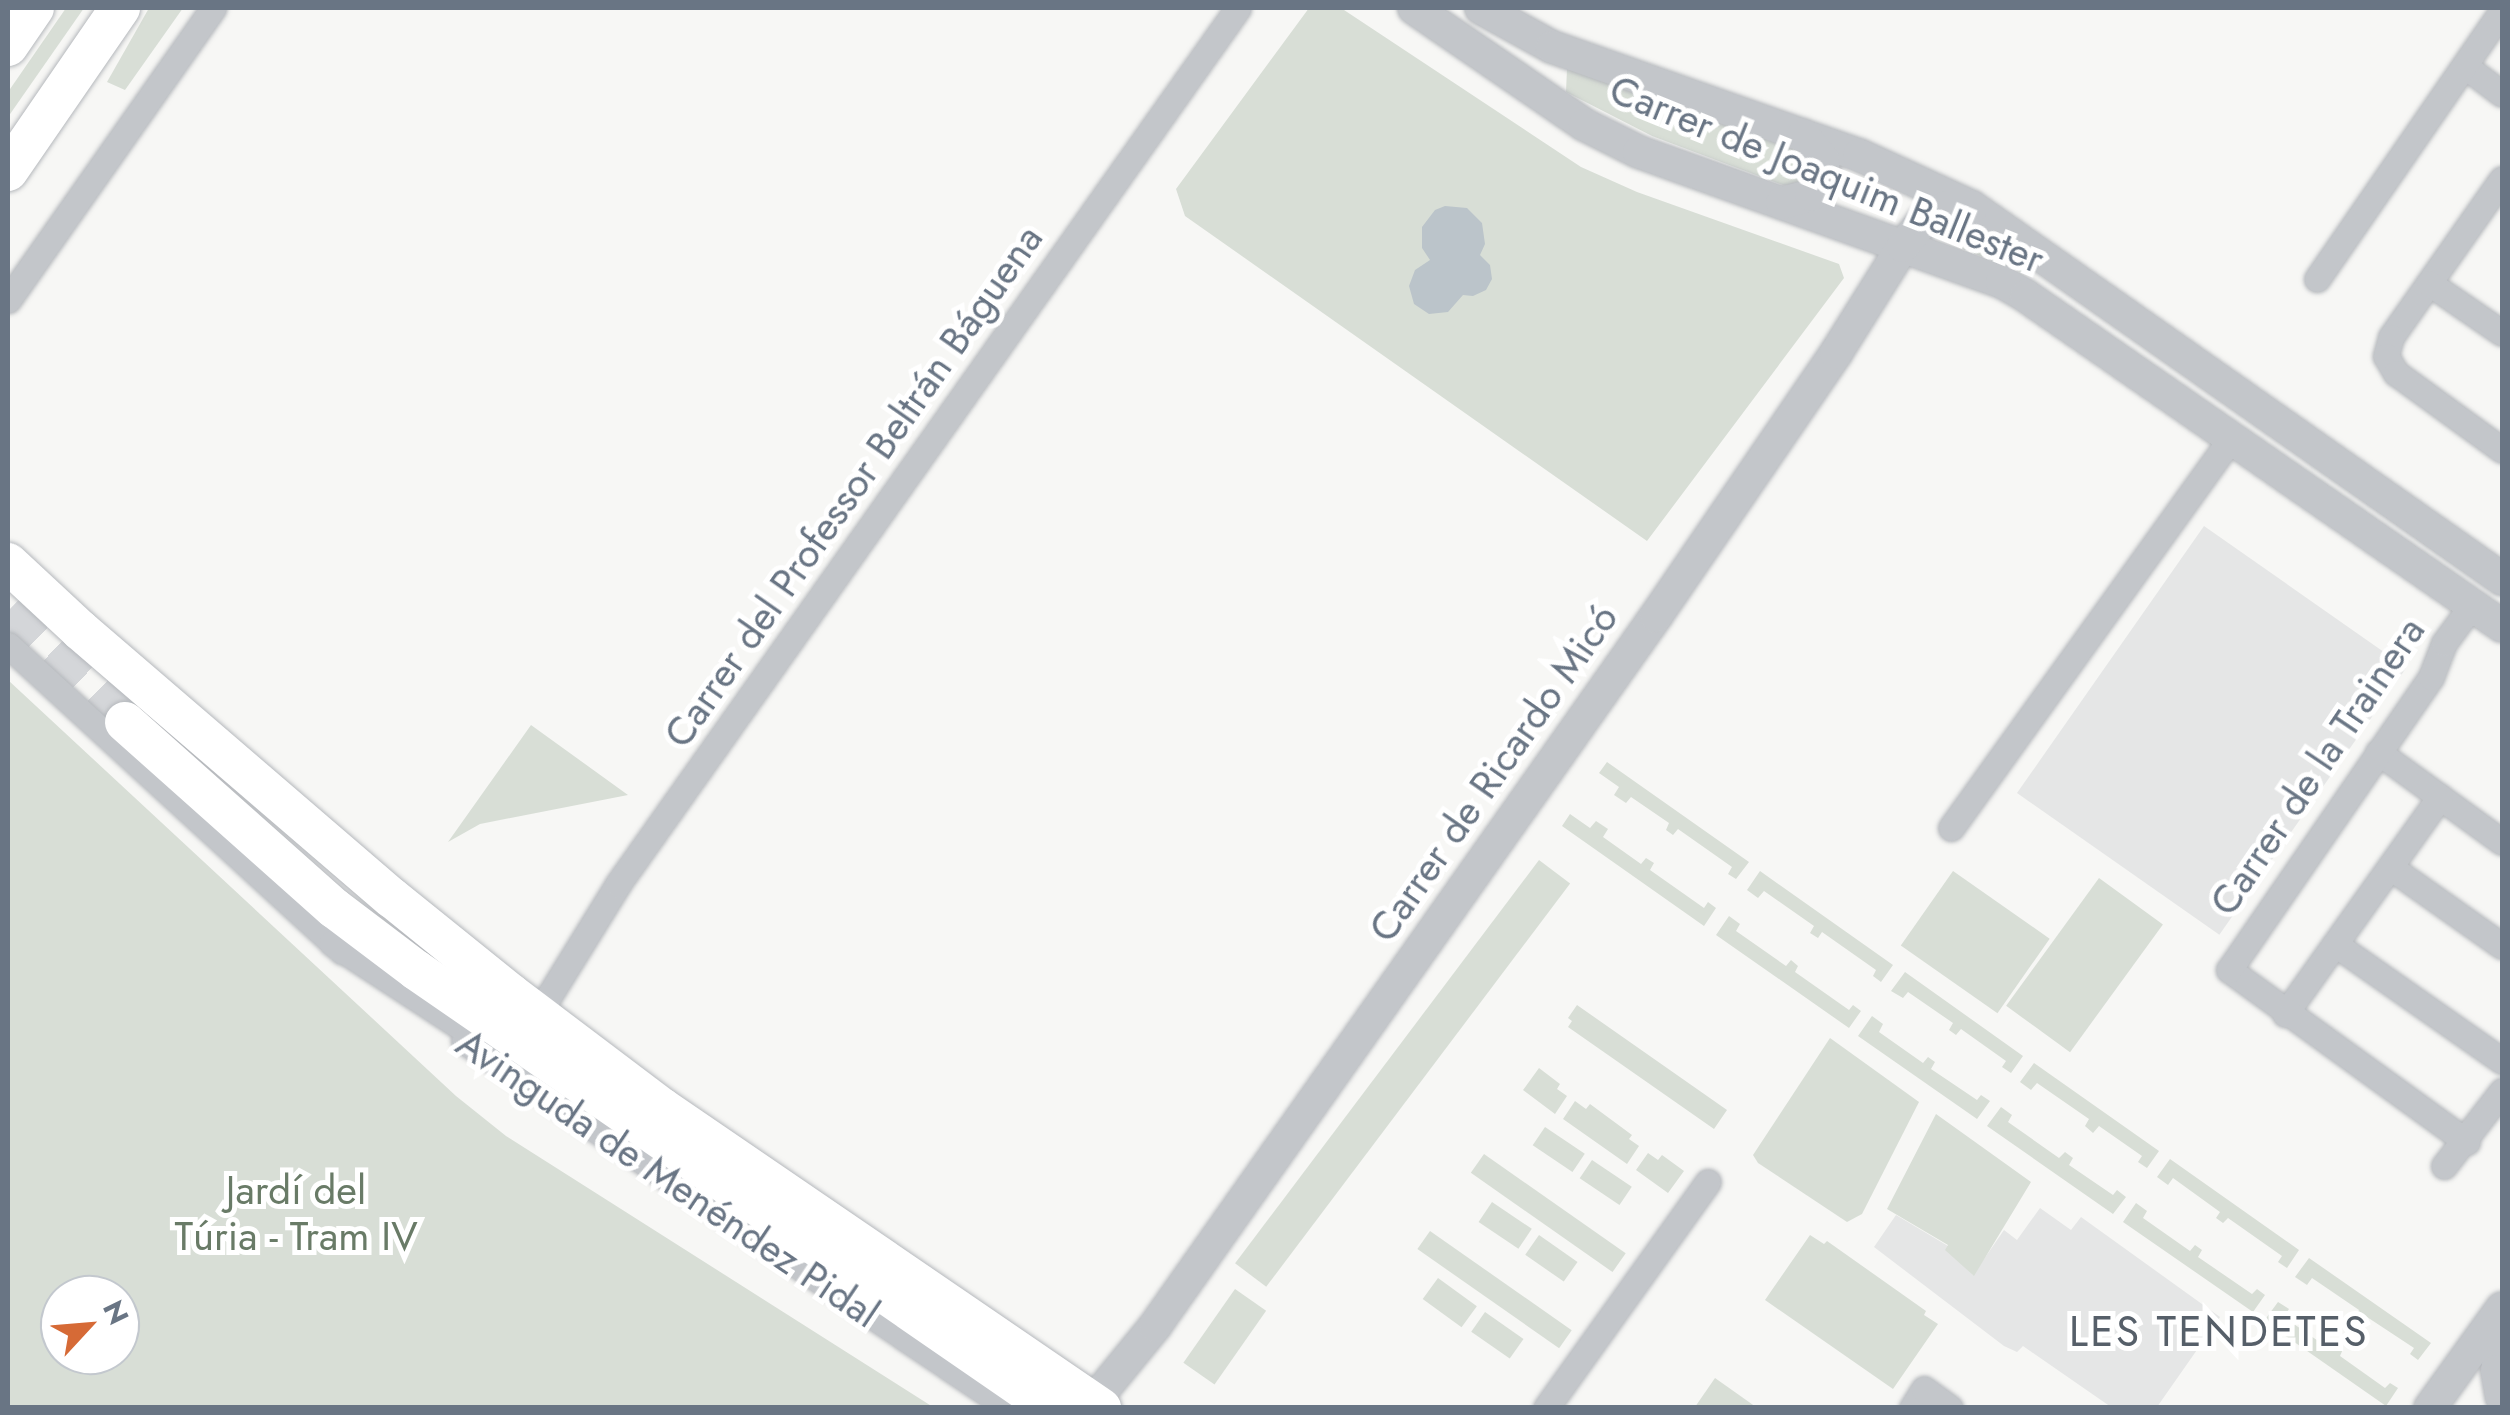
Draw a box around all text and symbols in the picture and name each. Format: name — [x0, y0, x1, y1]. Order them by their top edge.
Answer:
street label: Carrer de Joaquim Ballester — [1603, 65, 2051, 283]
street label: Carrer del Professor Beltrán Báguena — [654, 216, 1052, 756]
street label: Carrer de Ricardo Micó — [1358, 595, 1628, 951]
street label: Carrer de la Trainera — [2200, 608, 2434, 924]
street label: Avinguda de Menéndez Pidal — [448, 1019, 888, 1337]
park label: Jardí del Túria - Tram IV — [174, 1166, 418, 1260]
north arrow — [40, 1275, 140, 1375]
text: N — [92, 1294, 139, 1331]
district label: LES TENDETES — [2069, 1307, 2369, 1357]

